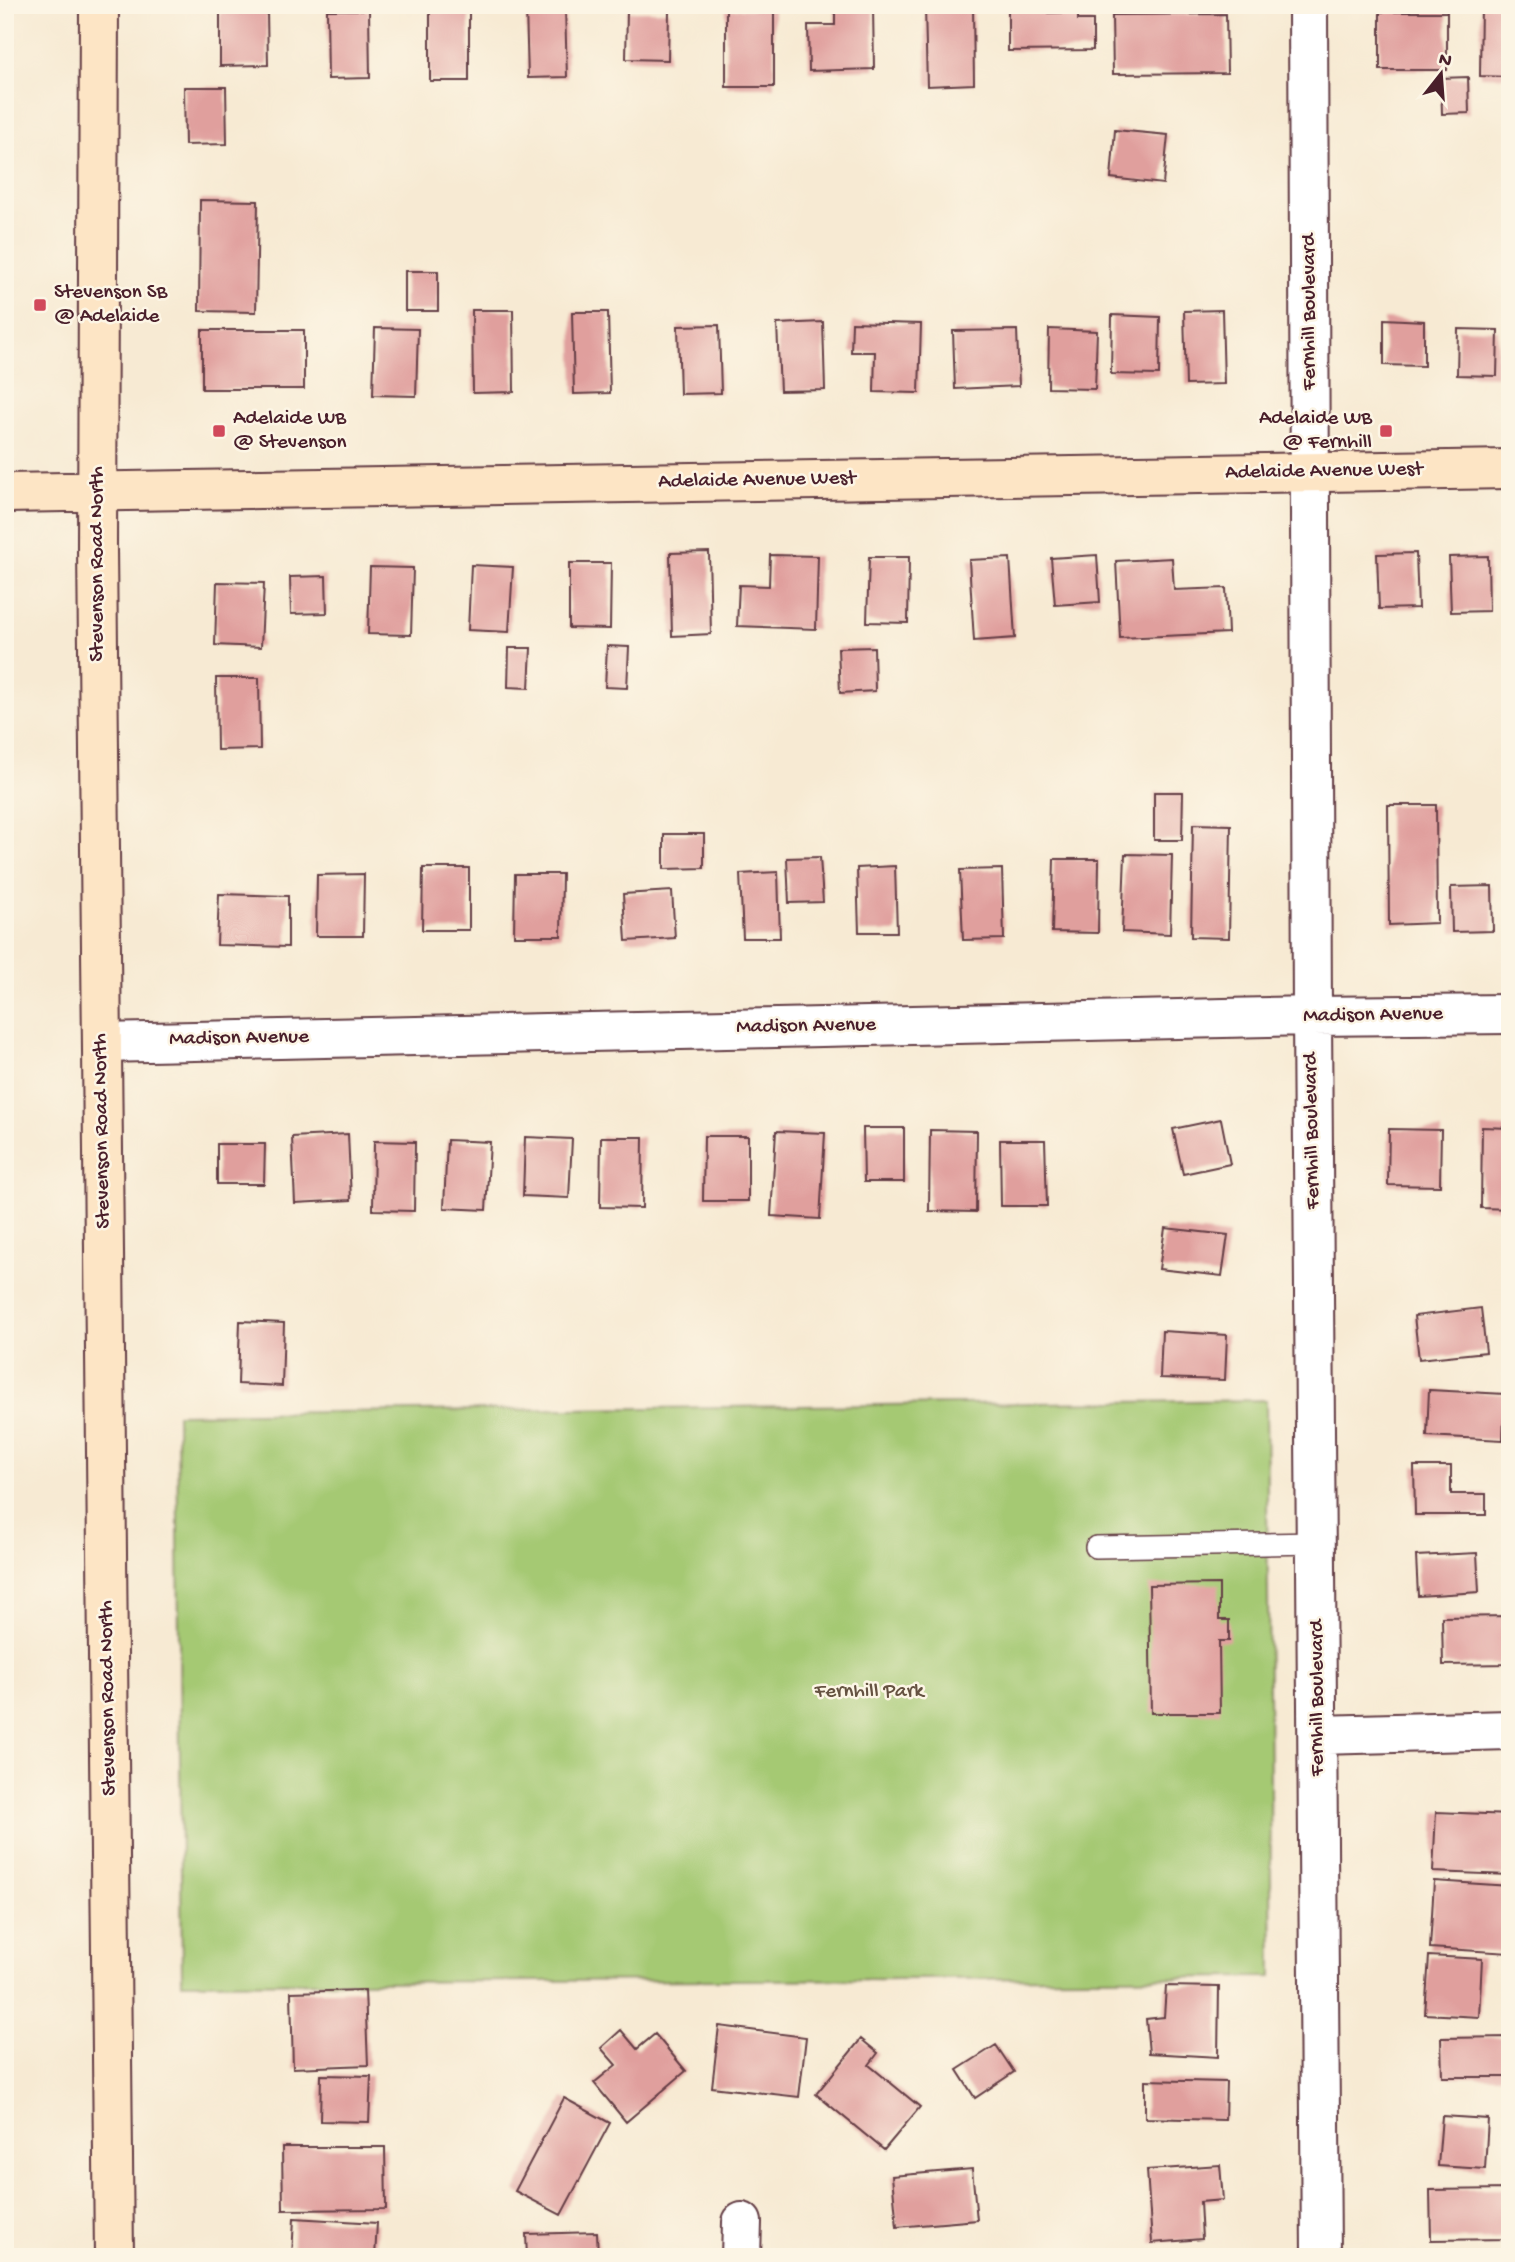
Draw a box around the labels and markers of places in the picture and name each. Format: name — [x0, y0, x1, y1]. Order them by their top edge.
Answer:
place label: Stevenson SB @ Adelaide — [54, 281, 169, 330]
marker: Stevenson SB @ Adelaide — [32, 297, 48, 313]
place label: Adelaide WB @ Stevenson — [233, 407, 347, 456]
place label: Adelaide WB @ Fernhill — [1259, 407, 1373, 456]
marker: Adelaide WB @ Stevenson — [211, 423, 227, 439]
marker: Adelaide WB @ Fernhill — [1378, 423, 1394, 439]

